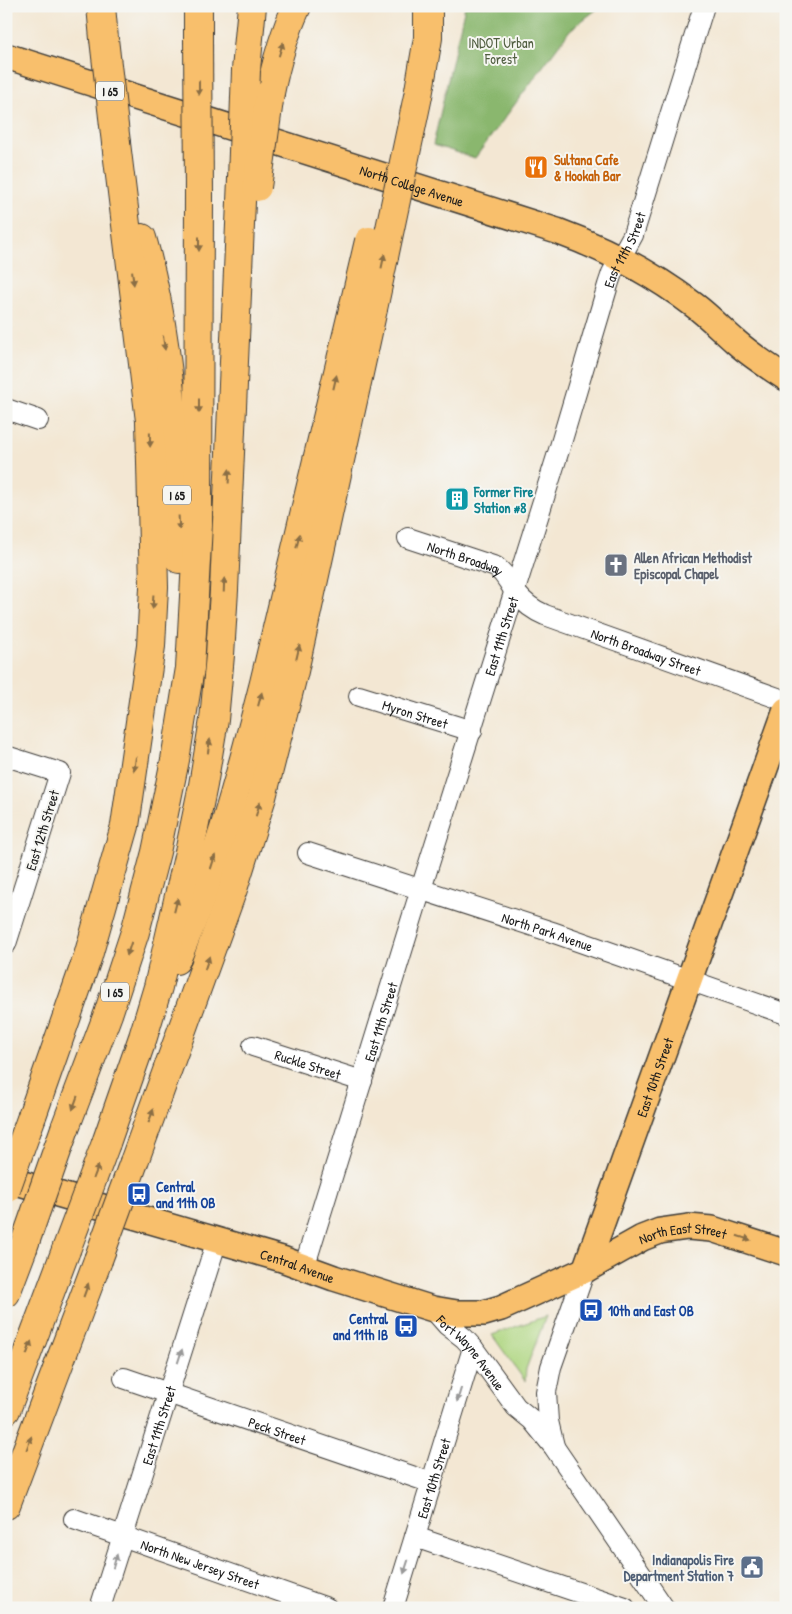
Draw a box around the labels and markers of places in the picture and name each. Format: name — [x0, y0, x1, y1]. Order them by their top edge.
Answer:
place label: Sultana Cafe & Hookah Bar — [554, 150, 621, 185]
restaurant icon: Sultana Cafe & Hookah Bar — [523, 154, 549, 180]
place label: Former Fire Station #8 — [473, 482, 534, 517]
building icon: Former Fire Station #8 — [444, 486, 470, 512]
place label: Allen African Methodist Episcopal Chapel — [634, 548, 753, 585]
church icon: Allen African Methodist Episcopal Chapel — [603, 552, 629, 578]
place label: Central and 11th OB — [156, 1177, 215, 1212]
bus stop icon: Central and 11th OB — [126, 1181, 152, 1207]
bus stop icon: 10th and East OB — [578, 1297, 604, 1323]
place label: 10th and East OB — [608, 1301, 694, 1320]
place label: Central and 11th IB — [333, 1309, 388, 1344]
bus stop icon: Central and 11th IB — [393, 1313, 419, 1339]
place label: Indianapolis Fire Department Station 7 — [624, 1550, 734, 1587]
public building icon: Indianapolis Fire Department Station 7 — [739, 1554, 765, 1580]

